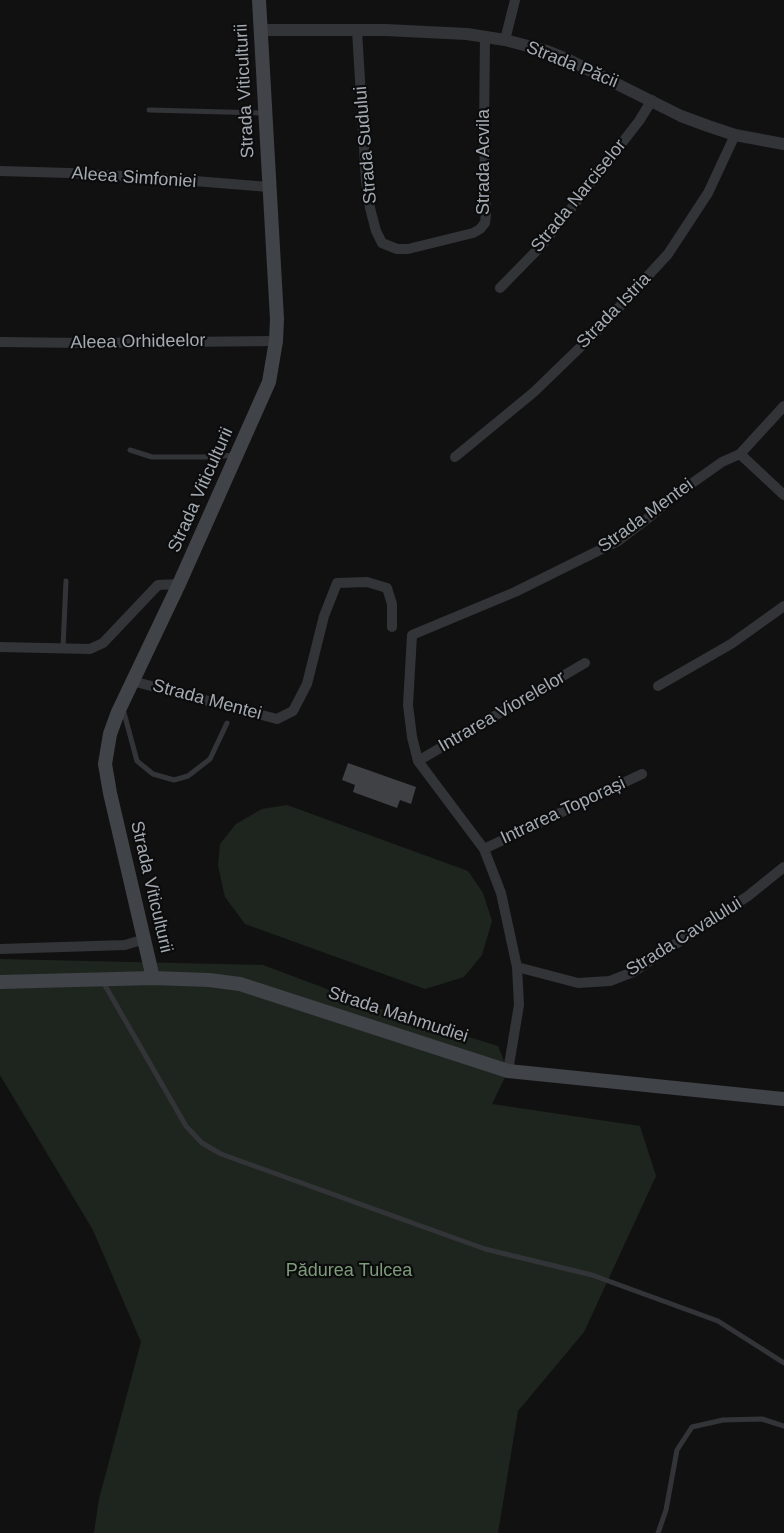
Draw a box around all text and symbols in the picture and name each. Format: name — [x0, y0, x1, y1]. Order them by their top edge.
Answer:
street label: Strada Viticulturii — [231, 23, 259, 159]
street label: Strada Păcii — [523, 37, 621, 93]
street label: Strada Sudului — [350, 85, 382, 205]
street label: Strada Acvila — [473, 109, 495, 215]
street label: Strada Narciselor — [527, 135, 631, 257]
street label: Aleea Simfoniei — [71, 163, 197, 193]
street label: Strada Istria — [573, 269, 655, 353]
street label: Aleea Orhideelor — [70, 330, 206, 354]
street label: Strada Viticulturii — [164, 424, 238, 556]
street label: Strada Mentei — [594, 474, 698, 558]
street label: Intrarea Viorelelor — [435, 667, 569, 757]
street label: Strada Mentei — [150, 675, 264, 725]
street label: Intrarea Toporași — [497, 773, 629, 849]
street label: Strada Viticulturii — [125, 819, 177, 955]
street label: Strada Cavalului — [622, 893, 746, 981]
street label: Strada Mahmudiei — [325, 982, 471, 1048]
park label: Pădurea Tulcea — [286, 1260, 412, 1282]

